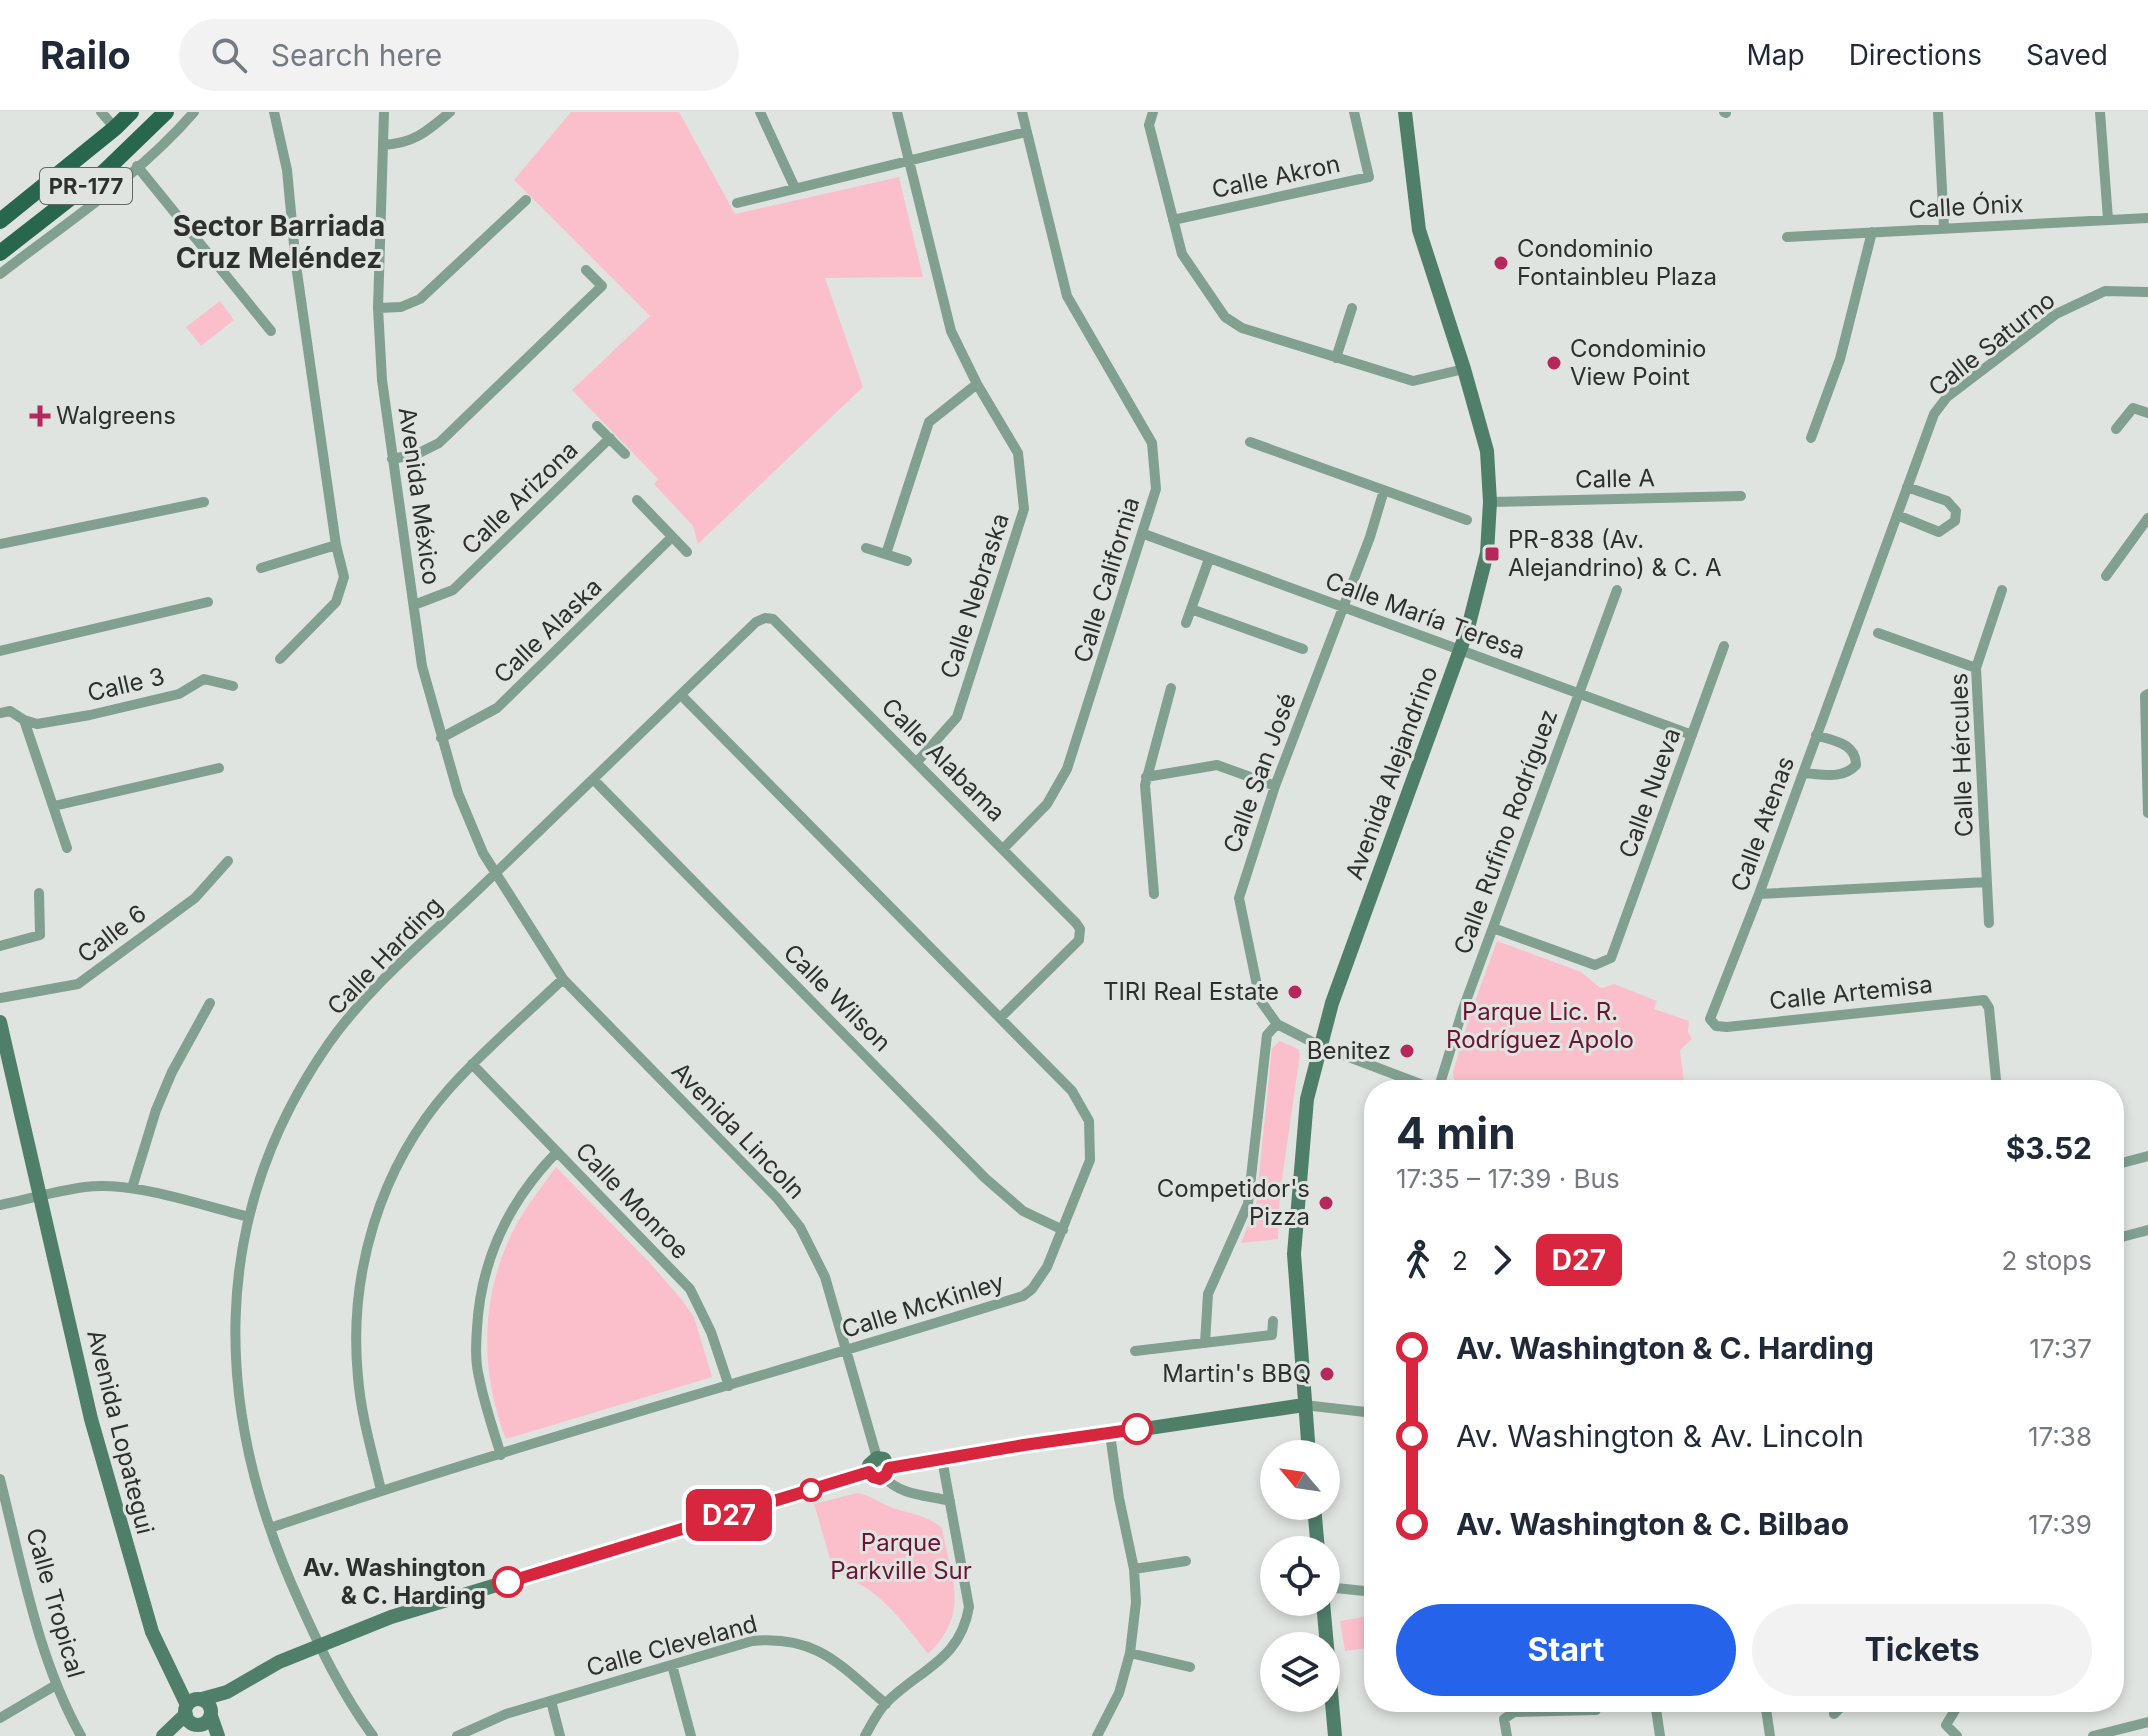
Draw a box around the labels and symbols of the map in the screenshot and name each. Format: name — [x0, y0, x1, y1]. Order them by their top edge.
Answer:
street label: Calle Akron — [1209, 149, 1343, 204]
road number: PR-177 — [40, 168, 132, 204]
street label: Calle Ónix — [1908, 189, 2024, 224]
district label: Sector Barriada Cruz Meléndez — [173, 209, 385, 275]
place label: Condominio Fontainbleu Plaza — [1517, 234, 1717, 291]
marker: Condominio Fontainbleu Plaza — [1492, 254, 1510, 272]
street label: Calle Saturno — [1923, 285, 2061, 402]
place label: Condominio View Point — [1570, 334, 1706, 391]
marker: Condominio View Point — [1545, 354, 1563, 372]
place label: Walgreens — [56, 401, 176, 430]
street label: Avenida México — [393, 405, 446, 587]
marker: Walgreens — [31, 407, 49, 425]
street label: Calle Arizona — [456, 435, 584, 560]
street label: Calle A — [1575, 463, 1655, 494]
street label: Calle California — [1068, 494, 1145, 666]
street label: Calle Nebraska — [934, 510, 1015, 682]
place label: PR-838 (Av. Alejandrino) & C. A — [1508, 525, 1722, 582]
marker: PR-838 (Av. Alejandrino) & C. A — [1483, 545, 1501, 563]
street label: Calle María Teresa — [1321, 566, 1529, 665]
street label: Calle Alaska — [488, 572, 608, 689]
street label: Calle 3 — [85, 662, 167, 707]
street label: Avenida Alejandrino — [1339, 662, 1444, 884]
street label: Calle Hércules — [1944, 672, 1979, 838]
street label: Calle San José — [1217, 689, 1302, 857]
street label: Calle Alabama — [876, 692, 1011, 827]
street label: Calle Rufino Rodríguez — [1448, 706, 1563, 958]
street label: Calle Nueva — [1613, 724, 1686, 862]
street label: Calle Atenas — [1725, 752, 1800, 895]
street label: Calle Harding — [321, 891, 448, 1021]
street label: Calle 6 — [72, 898, 152, 969]
street label: Calle Wilson — [778, 938, 897, 1057]
street label: Calle Artemisa — [1768, 970, 1934, 1015]
place label: TIRI Real Estate — [1103, 977, 1279, 1006]
marker: TIRI Real Estate — [1286, 983, 1304, 1001]
park label: Parque Lic. R. Rodríguez Apolo — [1446, 997, 1634, 1054]
place label: Benitez — [1307, 1036, 1391, 1065]
marker: Benitez — [1398, 1042, 1416, 1060]
street label: Avenida Lincoln — [666, 1056, 811, 1205]
street label: Calle Monroe — [570, 1136, 695, 1265]
place label: Competidor's Pizza — [1157, 1174, 1310, 1231]
marker: Competidor's Pizza — [1317, 1194, 1335, 1212]
street label: Calle McKinley — [838, 1267, 1007, 1344]
street label: Avenida Lopategui — [81, 1327, 160, 1537]
place label: Martin's BBQ — [1162, 1359, 1311, 1388]
marker: Martin's BBQ — [1318, 1365, 1336, 1383]
unlabelled marker — [1122, 1414, 1152, 1444]
north arrow — [1260, 1440, 1340, 1520]
unlabelled marker — [800, 1479, 822, 1501]
line badge: D27 — [683, 1489, 775, 1541]
street label: Calle Tropical — [20, 1525, 91, 1681]
park label: Parque Parkville Sur — [830, 1528, 972, 1585]
place label: Av. Washington & C. Harding — [303, 1553, 486, 1610]
marker: Av. Washington & C. Harding — [493, 1567, 523, 1597]
street label: Calle Cleveland — [583, 1609, 760, 1682]

